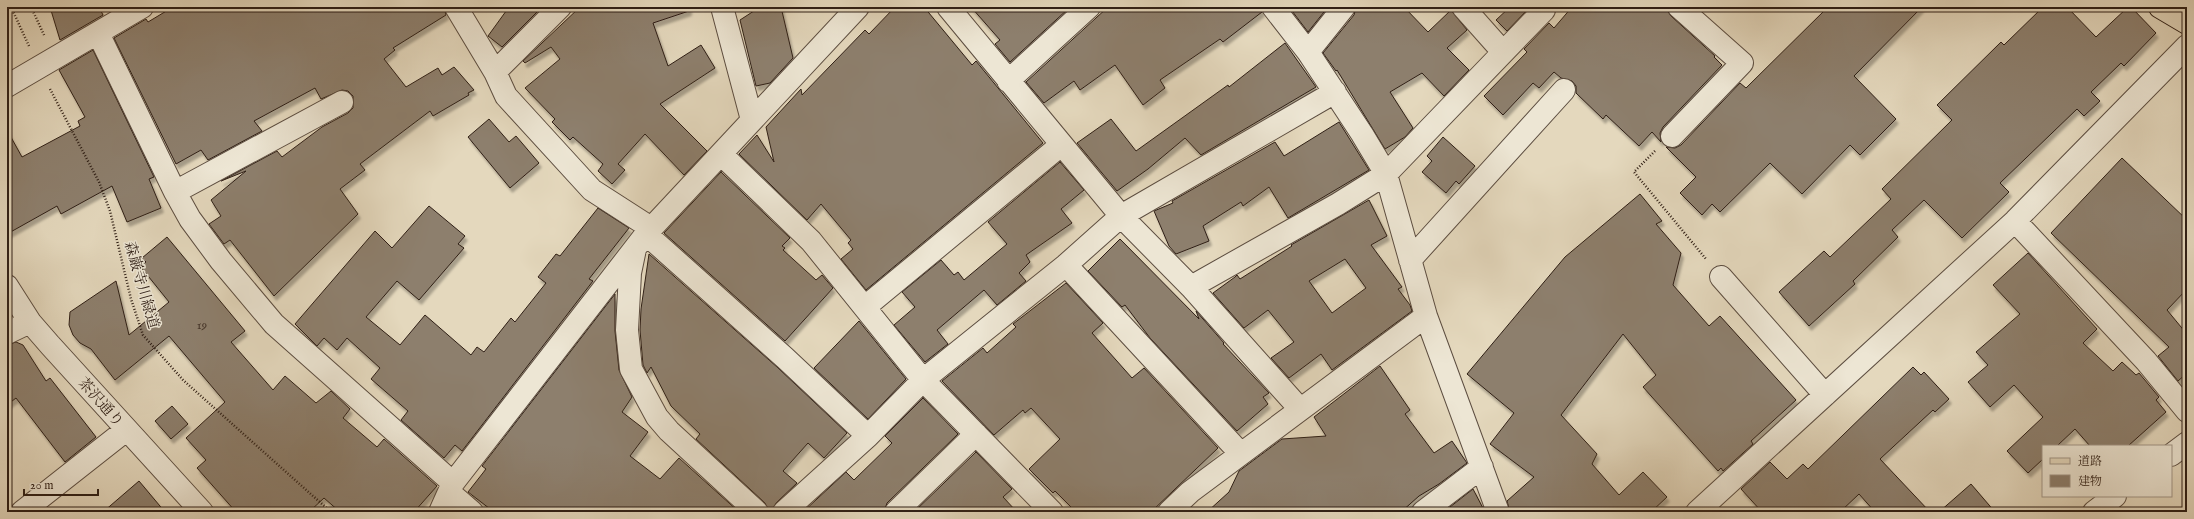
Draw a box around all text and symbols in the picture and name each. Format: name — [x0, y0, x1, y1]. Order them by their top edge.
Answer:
street label: 森巌寺川緑道 — [120, 239, 163, 331]
house number: 19 — [197, 317, 208, 334]
street label: 茶沢通り — [73, 374, 128, 431]
legend — [2042, 445, 2172, 497]
text: 道路 — [2078, 454, 2102, 469]
scale bar — [24, 471, 98, 497]
text: 建物 — [2078, 474, 2102, 489]
text: 20 m — [30, 478, 53, 493]

